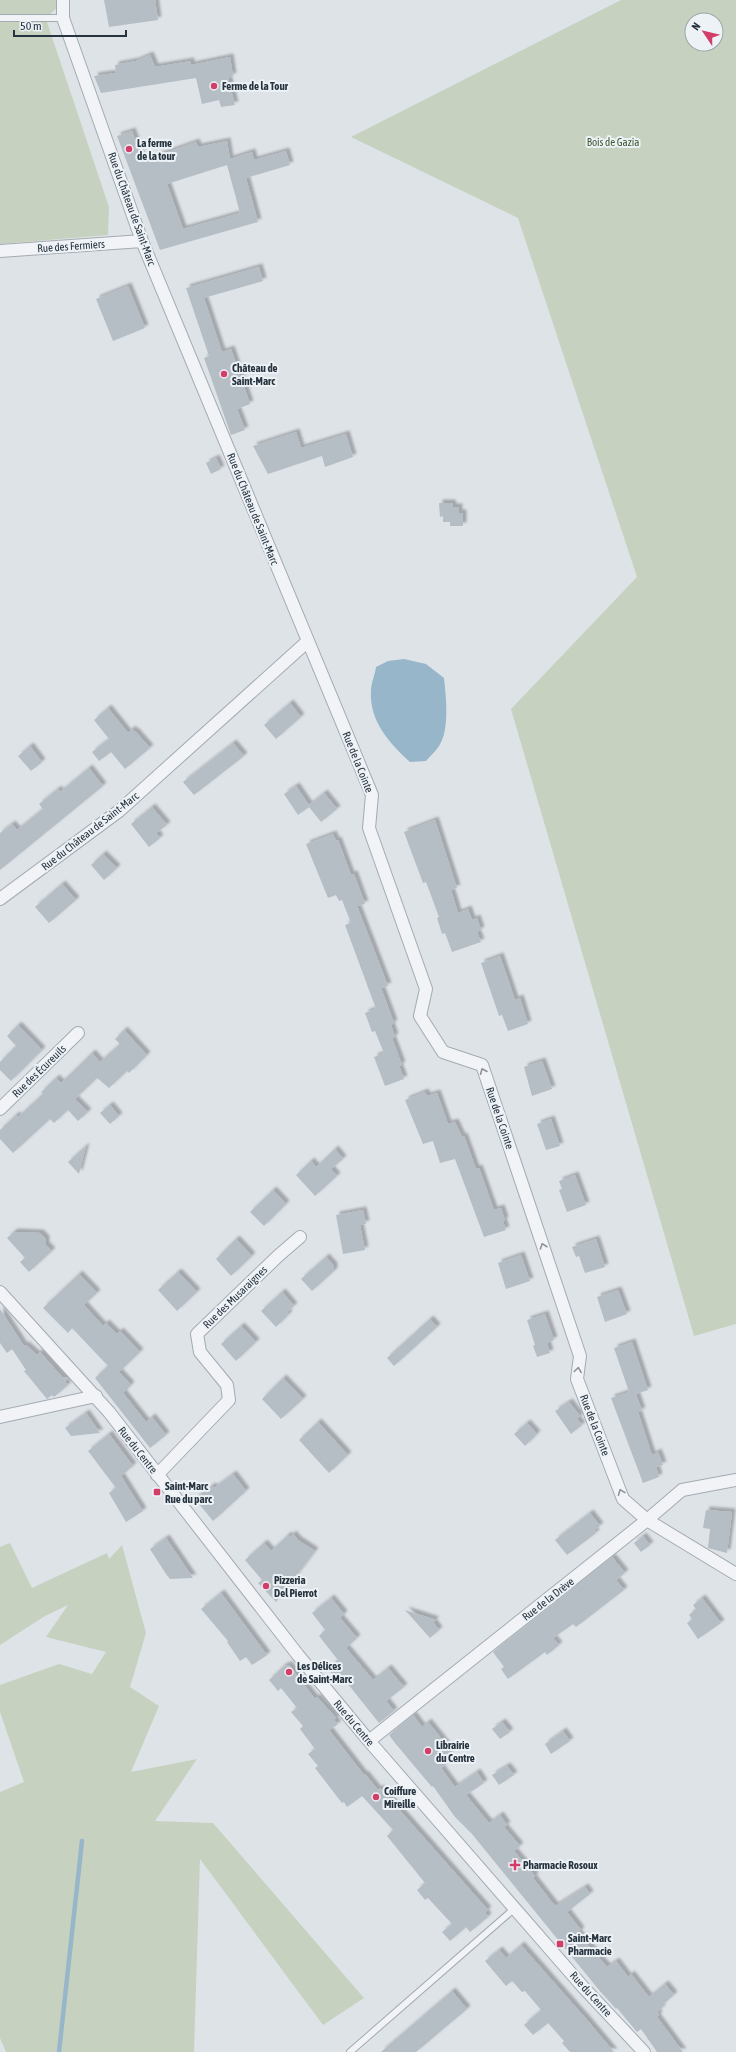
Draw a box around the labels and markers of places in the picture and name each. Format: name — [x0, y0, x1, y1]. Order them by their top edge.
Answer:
place label: Ferme de la Tour — [222, 80, 289, 92]
marker: Ferme de la Tour — [209, 81, 219, 91]
place label: La ferme de la tour — [137, 137, 176, 162]
marker: La ferme de la tour — [124, 144, 134, 154]
place label: Château de Saint-Marc — [232, 362, 278, 387]
marker: Château de Saint-Marc — [219, 369, 229, 379]
place label: Saint-Marc Rue du parc — [165, 1480, 213, 1505]
marker: Saint-Marc Rue du parc — [152, 1487, 162, 1497]
place label: Pizzeria Del Pierrot — [274, 1574, 318, 1599]
marker: Pizzeria Del Pierrot — [261, 1581, 271, 1591]
place label: Les Délices de Saint-Marc — [297, 1660, 353, 1685]
marker: Les Délices de Saint-Marc — [284, 1667, 294, 1677]
place label: Librairie du Centre — [436, 1739, 475, 1764]
marker: Librairie du Centre — [423, 1746, 433, 1756]
place label: Coiffure Mireille — [384, 1785, 416, 1810]
marker: Coiffure Mireille — [371, 1792, 381, 1802]
place label: Pharmacie Rosoux — [523, 1859, 598, 1871]
marker: Pharmacie Rosoux — [510, 1860, 520, 1870]
place label: Saint-Marc Pharmacie — [568, 1932, 612, 1957]
marker: Saint-Marc Pharmacie — [555, 1939, 565, 1949]

